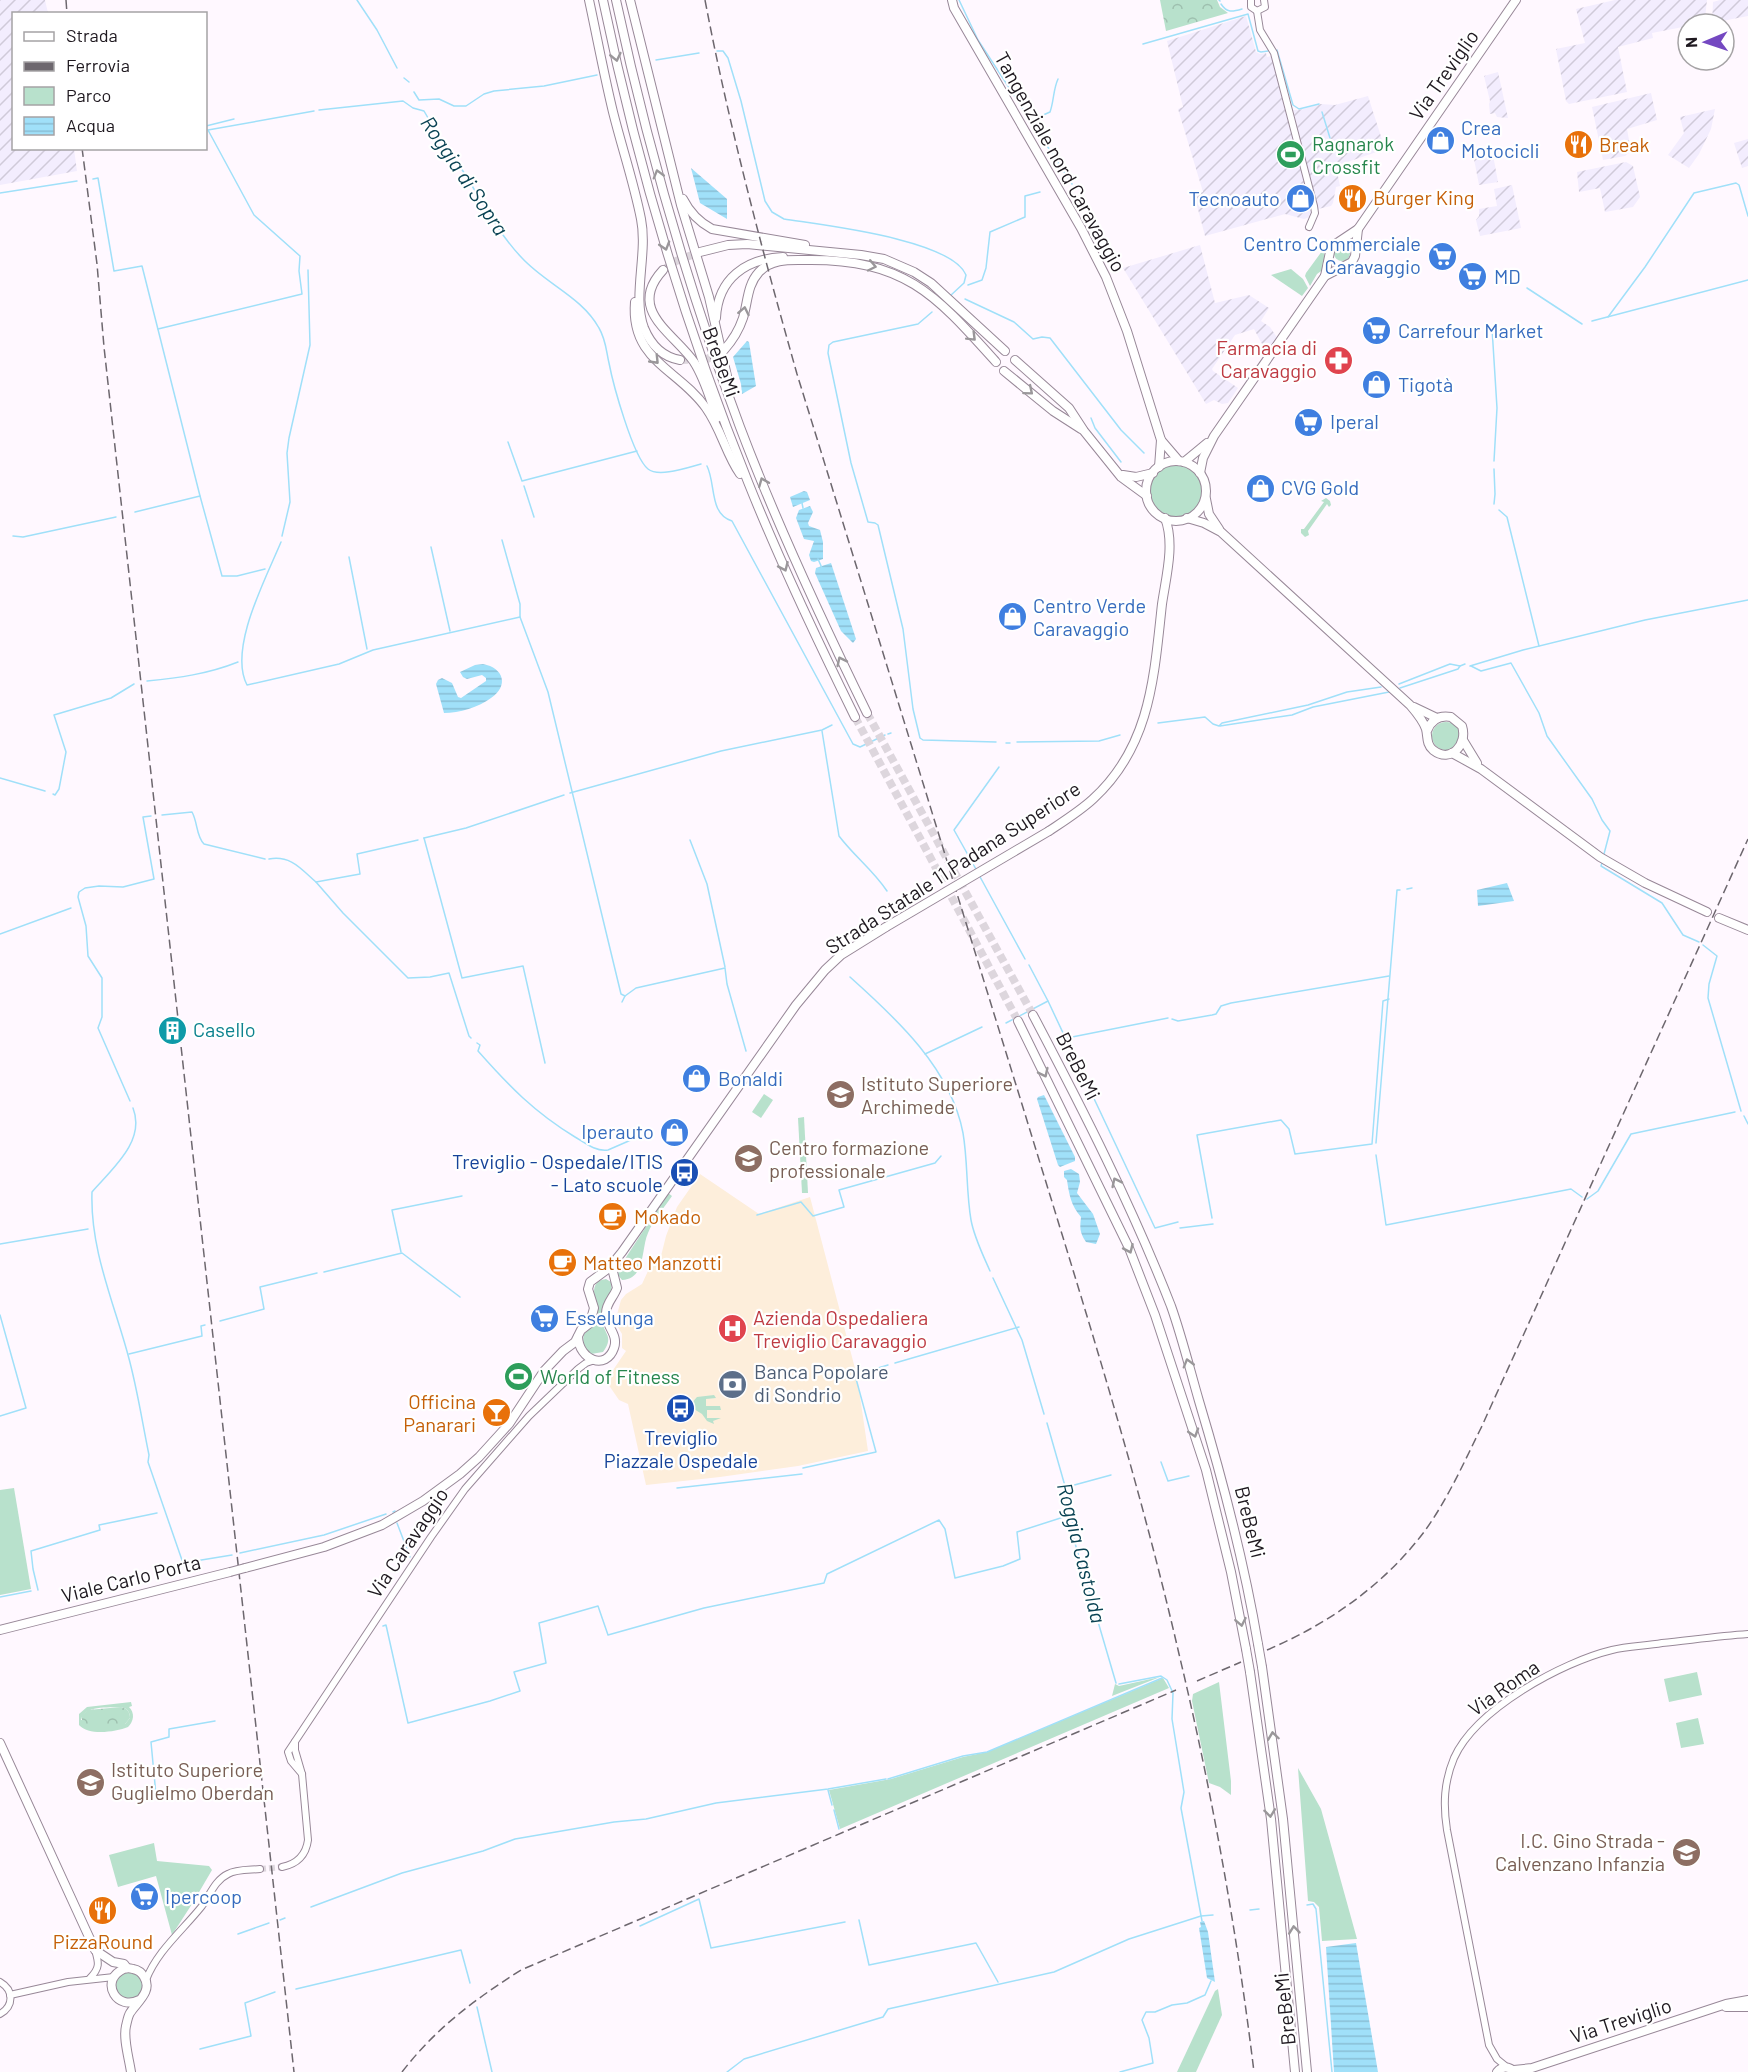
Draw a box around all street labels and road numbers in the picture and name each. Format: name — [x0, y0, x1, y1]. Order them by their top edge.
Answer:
street label: Via Treviglio — [1403, 25, 1483, 124]
street label: Tangenziale nord Caravaggio — [990, 47, 1131, 276]
street label: BreBeMi — [698, 323, 746, 400]
street label: Strada Statale 11 Padana Superiore — [821, 776, 1084, 959]
street label: BreBeMi — [1052, 1028, 1106, 1104]
street label: Via Caravaggio — [362, 1483, 453, 1602]
street label: BreBeMi — [1230, 1483, 1271, 1560]
street label: Viale Carlo Porta — [59, 1549, 203, 1607]
street label: Via Roma — [1463, 1654, 1543, 1720]
street label: BreBeMi — [1268, 1972, 1300, 2047]
street label: Via Treviglio — [1567, 1992, 1674, 2048]

